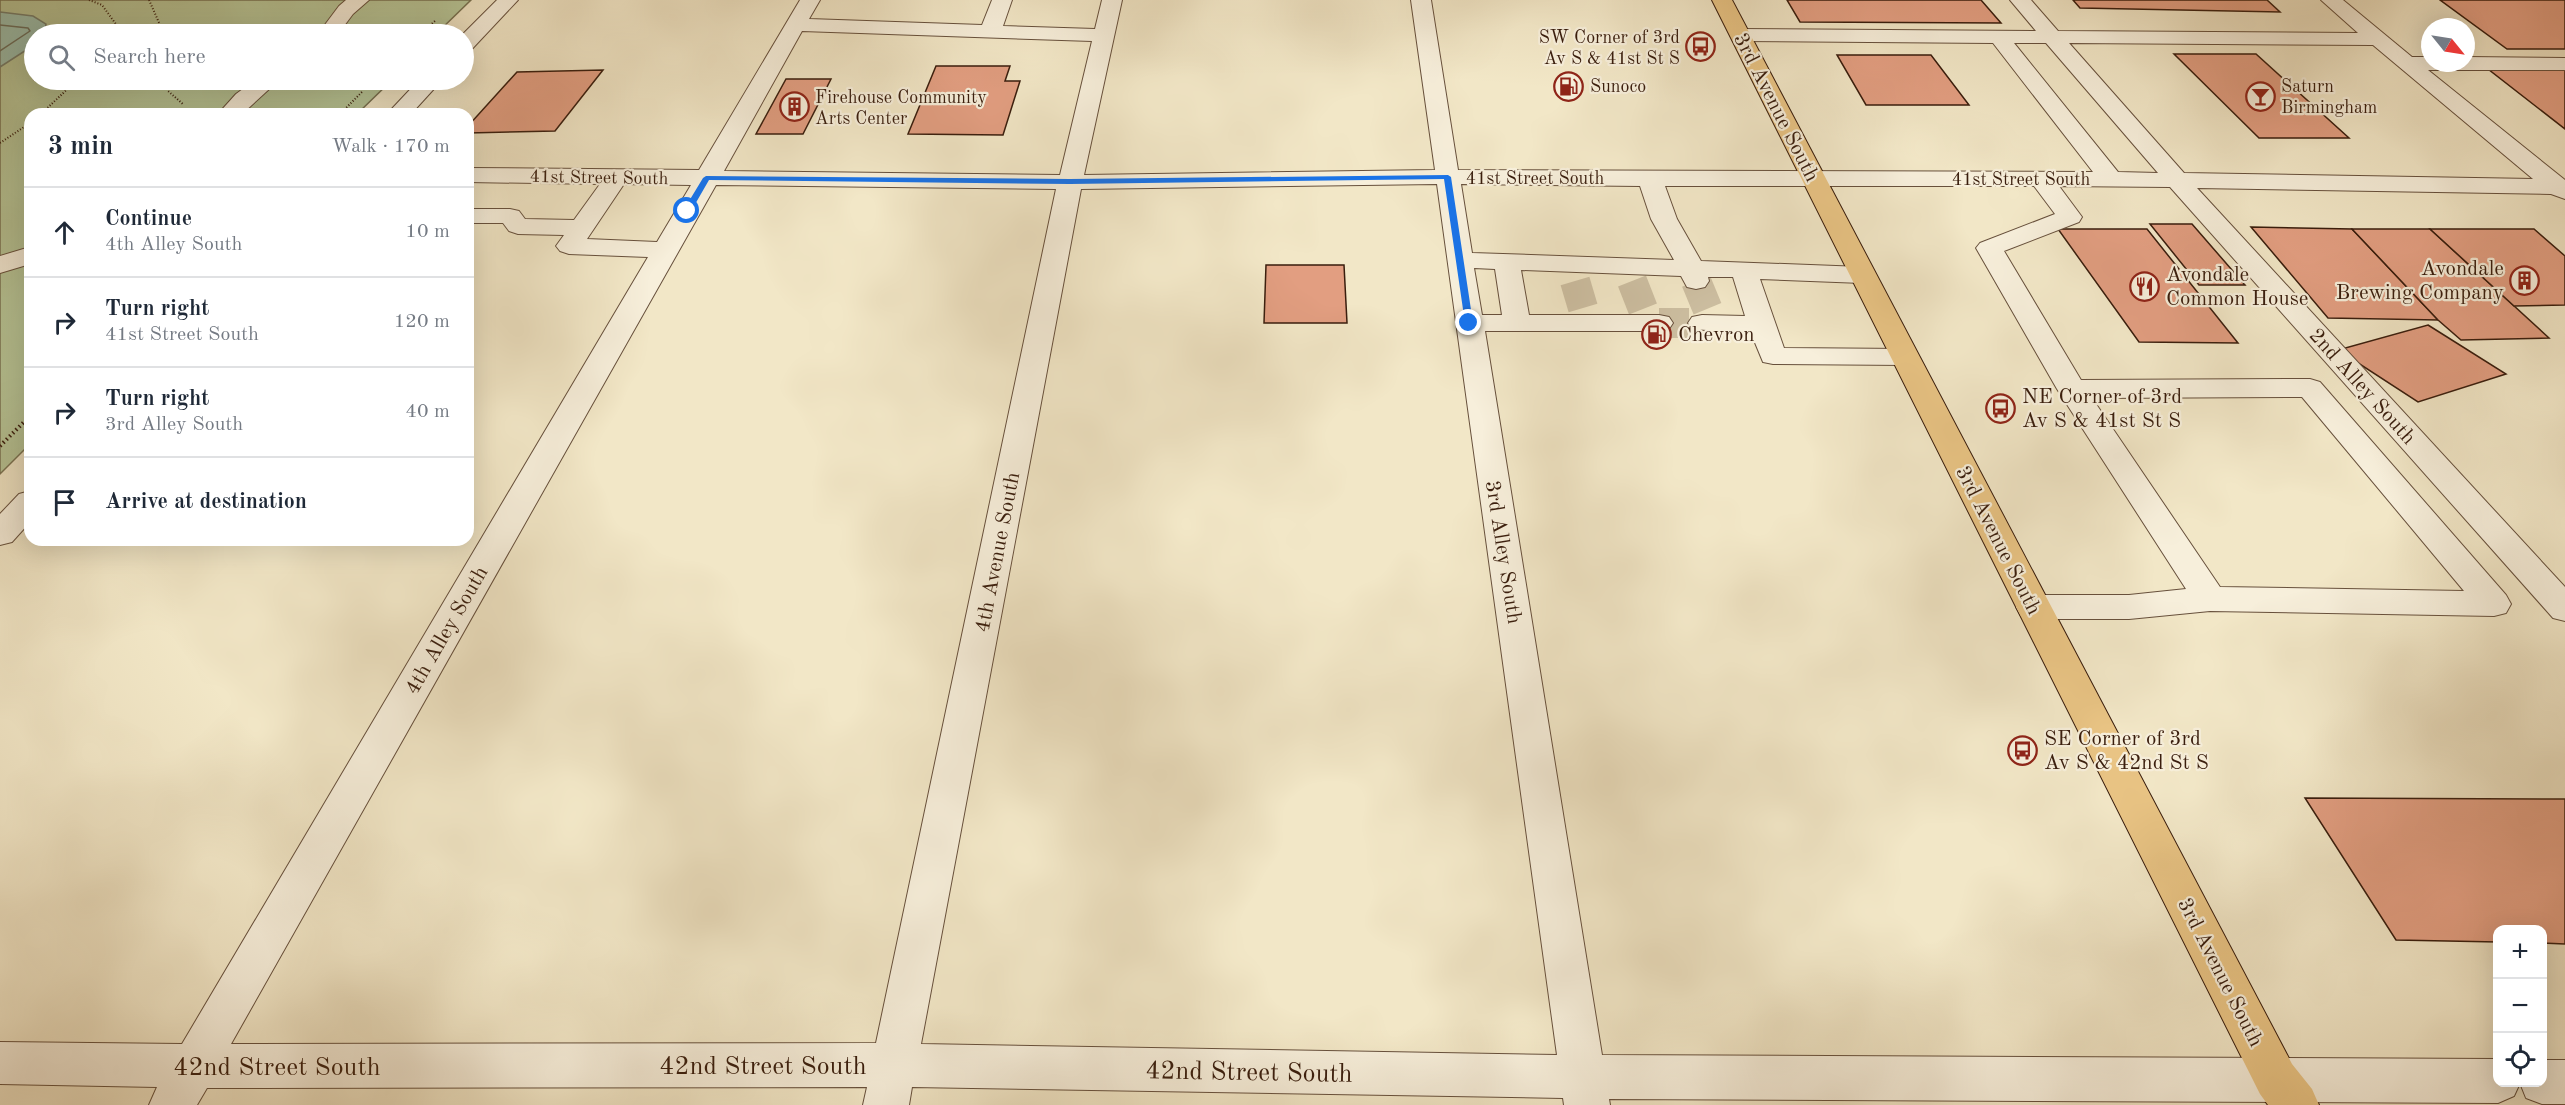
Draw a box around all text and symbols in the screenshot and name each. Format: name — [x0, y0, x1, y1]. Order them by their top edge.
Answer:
north arrow — [2421, 18, 2475, 72]
search box — [24, 24, 474, 90]
place label: SW Corner of 3rd Av S & 41st St S — [1539, 29, 1680, 68]
street label: 3rd Avenue South — [1729, 30, 1822, 185]
bus stop icon: SW Corner of 3rd Av S & 41st St S — [1685, 31, 1717, 63]
icon: search — [45, 41, 78, 74]
text: Search here — [93, 46, 206, 68]
fuel station icon: Sunoco — [1553, 70, 1585, 102]
place label: Sunoco — [1590, 78, 1646, 96]
place label: Saturn Birmingham — [2281, 78, 2377, 117]
bar icon: Saturn Birmingham — [2244, 80, 2276, 112]
place label: Firehouse Community Arts Center — [815, 89, 987, 128]
building icon: Firehouse Community Arts Center — [778, 91, 810, 123]
text: 3 min — [48, 134, 113, 160]
text: Walk · 170 m — [331, 137, 450, 157]
street label: 41st Street South — [530, 168, 669, 188]
street label: 41st Street South — [1466, 170, 1604, 188]
street label: 41st Street South — [1952, 171, 2090, 189]
route start — [673, 197, 699, 223]
text: Continue — [105, 208, 192, 230]
icon: ahead — [48, 216, 81, 249]
text: 10 m — [405, 222, 450, 242]
text: 4th Alley South — [105, 235, 242, 255]
place label: Avondale Brewing Company — [2336, 259, 2504, 304]
building icon: Avondale Brewing Company — [2509, 264, 2541, 296]
place label: Avondale Common House — [2166, 265, 2308, 310]
restaurant icon: Avondale Common House — [2129, 270, 2161, 302]
text: Turn right — [105, 298, 209, 320]
icon: right — [48, 306, 81, 339]
route end — [1455, 309, 1481, 335]
text: 120 m — [394, 312, 450, 332]
fuel station icon: Chevron — [1641, 318, 1673, 350]
text: 41st Street South — [105, 325, 259, 345]
place label: Chevron — [1678, 325, 1755, 346]
street label: 2nd Alley South — [2305, 325, 2419, 449]
place label: NE Corner of 3rd Av S & 41st St S — [2022, 387, 2182, 432]
text: Turn right — [105, 388, 209, 410]
bus stop icon: NE Corner of 3rd Av S & 41st St S — [1985, 392, 2017, 424]
icon: right — [48, 396, 81, 429]
text: 40 m — [405, 402, 450, 422]
text: 3rd Alley South — [105, 415, 243, 435]
street label: 3rd Avenue South — [1951, 463, 2044, 618]
street label: 4th Avenue South — [973, 470, 1024, 634]
street label: 3rd Alley South — [1481, 479, 1524, 626]
icon: arrive — [48, 486, 81, 519]
text: Arrive at destination — [105, 491, 307, 513]
street label: 4th Alley South — [402, 563, 492, 698]
place label: SE Corner of 3rd Av S & 42nd St S — [2044, 729, 2209, 774]
bus stop icon: SE Corner of 3rd Av S & 42nd St S — [2007, 734, 2039, 766]
street label: 3rd Avenue South — [2173, 895, 2266, 1050]
map controls — [2493, 925, 2547, 1087]
button: + — [2493, 925, 2547, 979]
button: − — [2493, 979, 2547, 1033]
button: locate — [2493, 1033, 2547, 1087]
street label: 42nd Street South — [659, 1054, 867, 1080]
street label: 42nd Street South — [173, 1055, 381, 1081]
street label: 42nd Street South — [1145, 1058, 1353, 1088]

